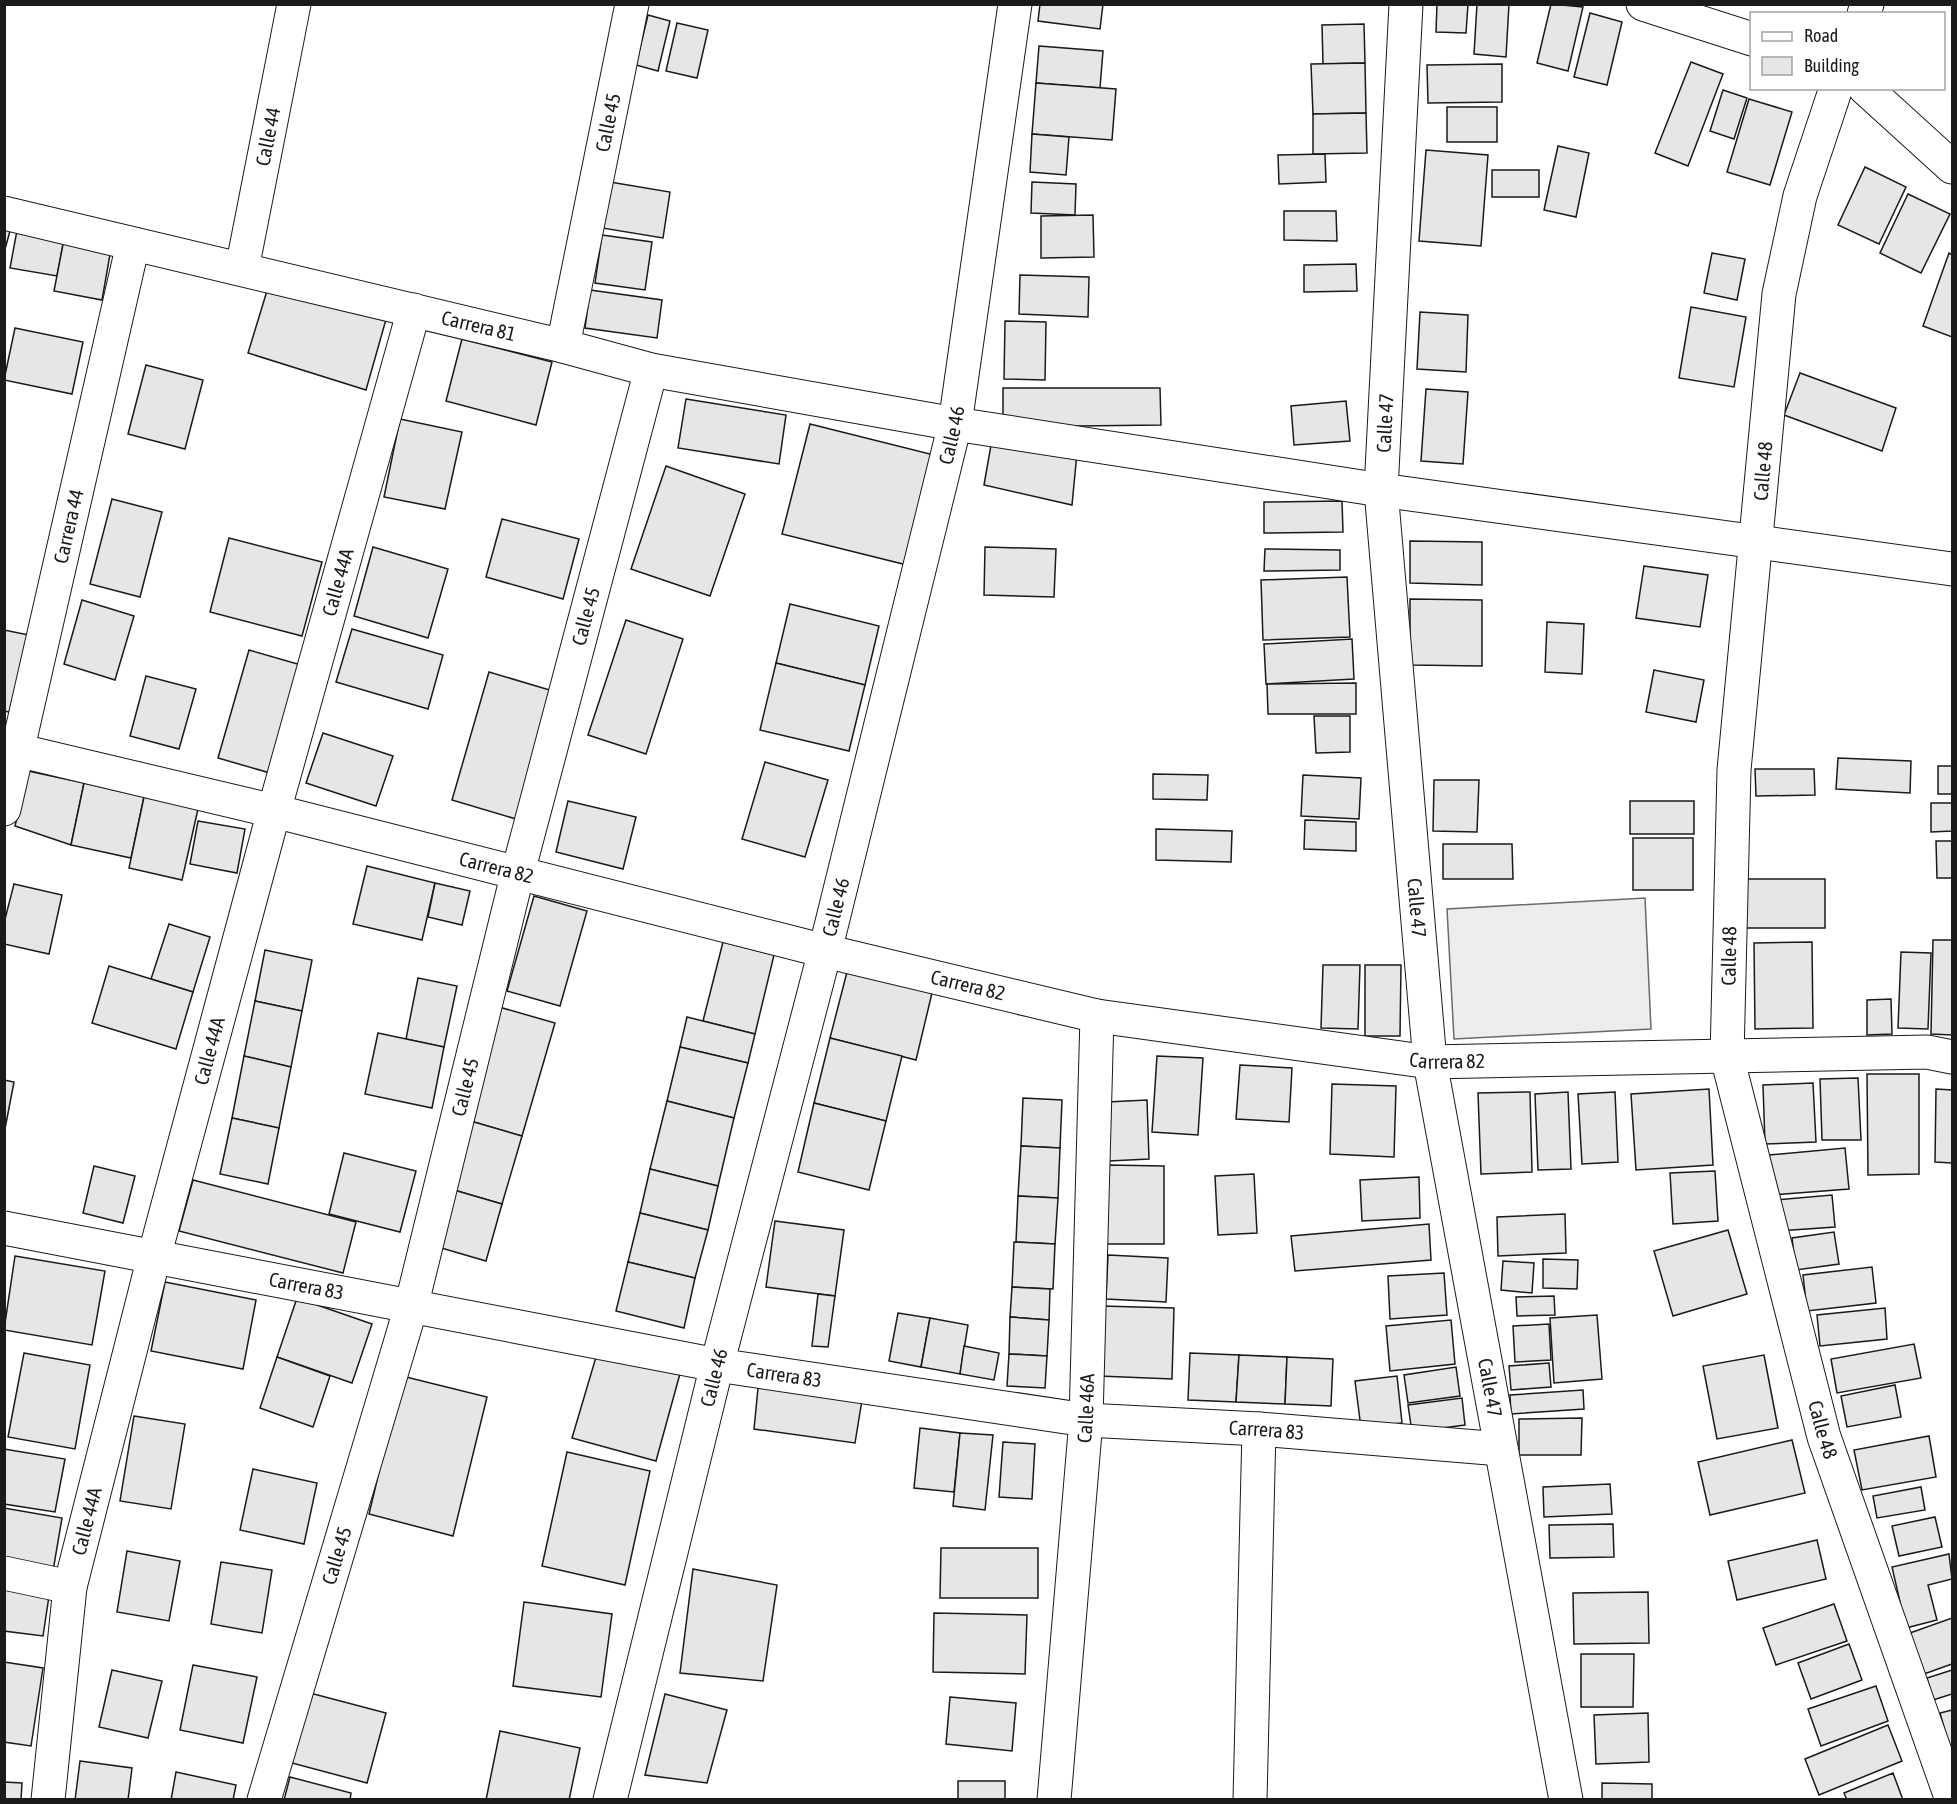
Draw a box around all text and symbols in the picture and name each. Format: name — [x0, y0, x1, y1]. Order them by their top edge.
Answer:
legend — [1750, 12, 1945, 90]
text: Road — [1804, 25, 1838, 46]
text: Building — [1804, 55, 1859, 76]
street label: Calle 45 — [590, 91, 625, 154]
street label: Calle 44 — [251, 105, 285, 168]
street label: Carrera 81 — [439, 306, 518, 345]
street label: Calle 47 — [1371, 393, 1398, 453]
street label: Calle 46 — [933, 404, 968, 467]
street label: Calle 48 — [1748, 440, 1777, 502]
street label: Carrera 44 — [48, 487, 88, 566]
street label: Calle 44A — [317, 546, 358, 619]
street label: Calle 45 — [567, 584, 604, 648]
street label: Carrera 82 — [457, 847, 536, 887]
street label: Calle 46 — [817, 875, 854, 939]
street label: Calle 47 — [1403, 877, 1431, 938]
street label: Calle 48 — [1716, 926, 1741, 986]
street label: Carrera 82 — [929, 965, 1008, 1005]
street label: Calle 44A — [189, 1014, 229, 1087]
street label: Carrera 82 — [1408, 1047, 1485, 1073]
street label: Calle 45 — [446, 1055, 483, 1118]
street label: Carrera 83 — [267, 1267, 346, 1304]
street label: Calle 46 — [695, 1346, 732, 1409]
street label: Calle 47 — [1474, 1356, 1507, 1419]
street label: Carrera 83 — [745, 1358, 823, 1391]
street label: Calle 46A — [1072, 1373, 1098, 1444]
street label: Calle 48 — [1804, 1398, 1843, 1462]
street label: Carrera 83 — [1228, 1415, 1305, 1444]
street label: Calle 44A — [67, 1485, 106, 1557]
street label: Calle 45 — [317, 1524, 356, 1587]

